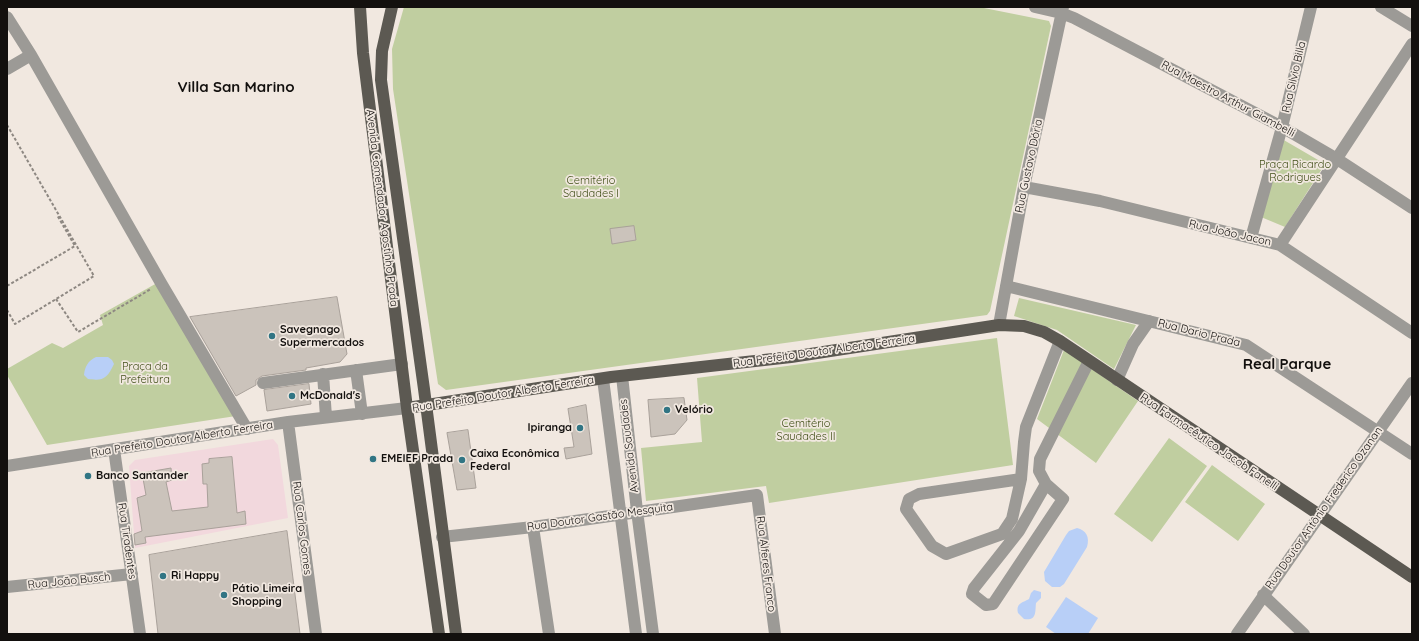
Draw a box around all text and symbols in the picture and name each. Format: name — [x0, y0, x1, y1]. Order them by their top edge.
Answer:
street label: Rua Silvio Billa — [1279, 40, 1309, 114]
street label: Rua Maestro Arthur Giambelli — [1159, 58, 1297, 140]
district label: Villa San Marino — [178, 78, 294, 96]
street label: Avenida Comendador Agostinho Prada — [363, 109, 401, 307]
street label: Rua Gustavo Dória — [1013, 118, 1045, 214]
park label: Praça Ricardo Rodrigues — [1259, 158, 1331, 184]
park label: Cemitério Saudades I — [563, 174, 619, 200]
street label: Rua João Jacon — [1188, 217, 1272, 249]
street label: Rua Dario Prada — [1156, 316, 1242, 350]
place label: Savegnago Supermercados — [280, 323, 364, 349]
marker: Savegnago Supermercados — [267, 331, 277, 341]
street label: Rua Prefeito Doutor Alberto Ferreira — [732, 332, 916, 370]
district label: Real Parque — [1243, 355, 1331, 373]
park label: Praça da Prefeitura — [120, 360, 170, 386]
street label: Rua Prefeito Doutor Alberto Ferreira — [411, 373, 595, 415]
place label: McDonald's — [300, 389, 360, 403]
marker: McDonald's — [287, 391, 297, 401]
street label: Rua Farmacêutico Jacob Fanelli — [1137, 391, 1281, 493]
street label: Avenida Saudades — [617, 398, 641, 494]
place label: Velório — [675, 403, 713, 417]
marker: Velório — [662, 405, 672, 415]
park label: Cemitério Saudades II — [777, 417, 835, 443]
street label: Rua Prefeito Doutor Alberto Ferreira — [90, 418, 274, 460]
place label: Ipiranga — [527, 421, 572, 435]
marker: Ipiranga — [575, 423, 585, 433]
street label: Rua Doutor Antônio Frederico Ozanan — [1263, 424, 1385, 592]
place label: Caixa Econômica Federal — [470, 447, 559, 473]
place label: EMEIEF Prada — [381, 452, 453, 466]
marker: EMEIEF Prada — [368, 454, 378, 464]
marker: Caixa Econômica Federal — [457, 455, 467, 465]
place label: Banco Santander — [96, 469, 188, 483]
marker: Banco Santander — [83, 471, 93, 481]
street label: Rua Carlos Gomes — [290, 480, 314, 576]
street label: Rua Doutor Gastão Mesquita — [526, 500, 674, 534]
street label: Rua Tiradentes — [115, 502, 139, 580]
street label: Rua Alferes Franco — [754, 515, 778, 613]
place label: Ri Happy — [171, 569, 219, 583]
street label: Rua João Busch — [27, 570, 111, 592]
marker: Ri Happy — [158, 571, 168, 581]
place label: Pátio Limeira Shopping — [232, 582, 302, 608]
marker: Pátio Limeira Shopping — [219, 590, 229, 600]

